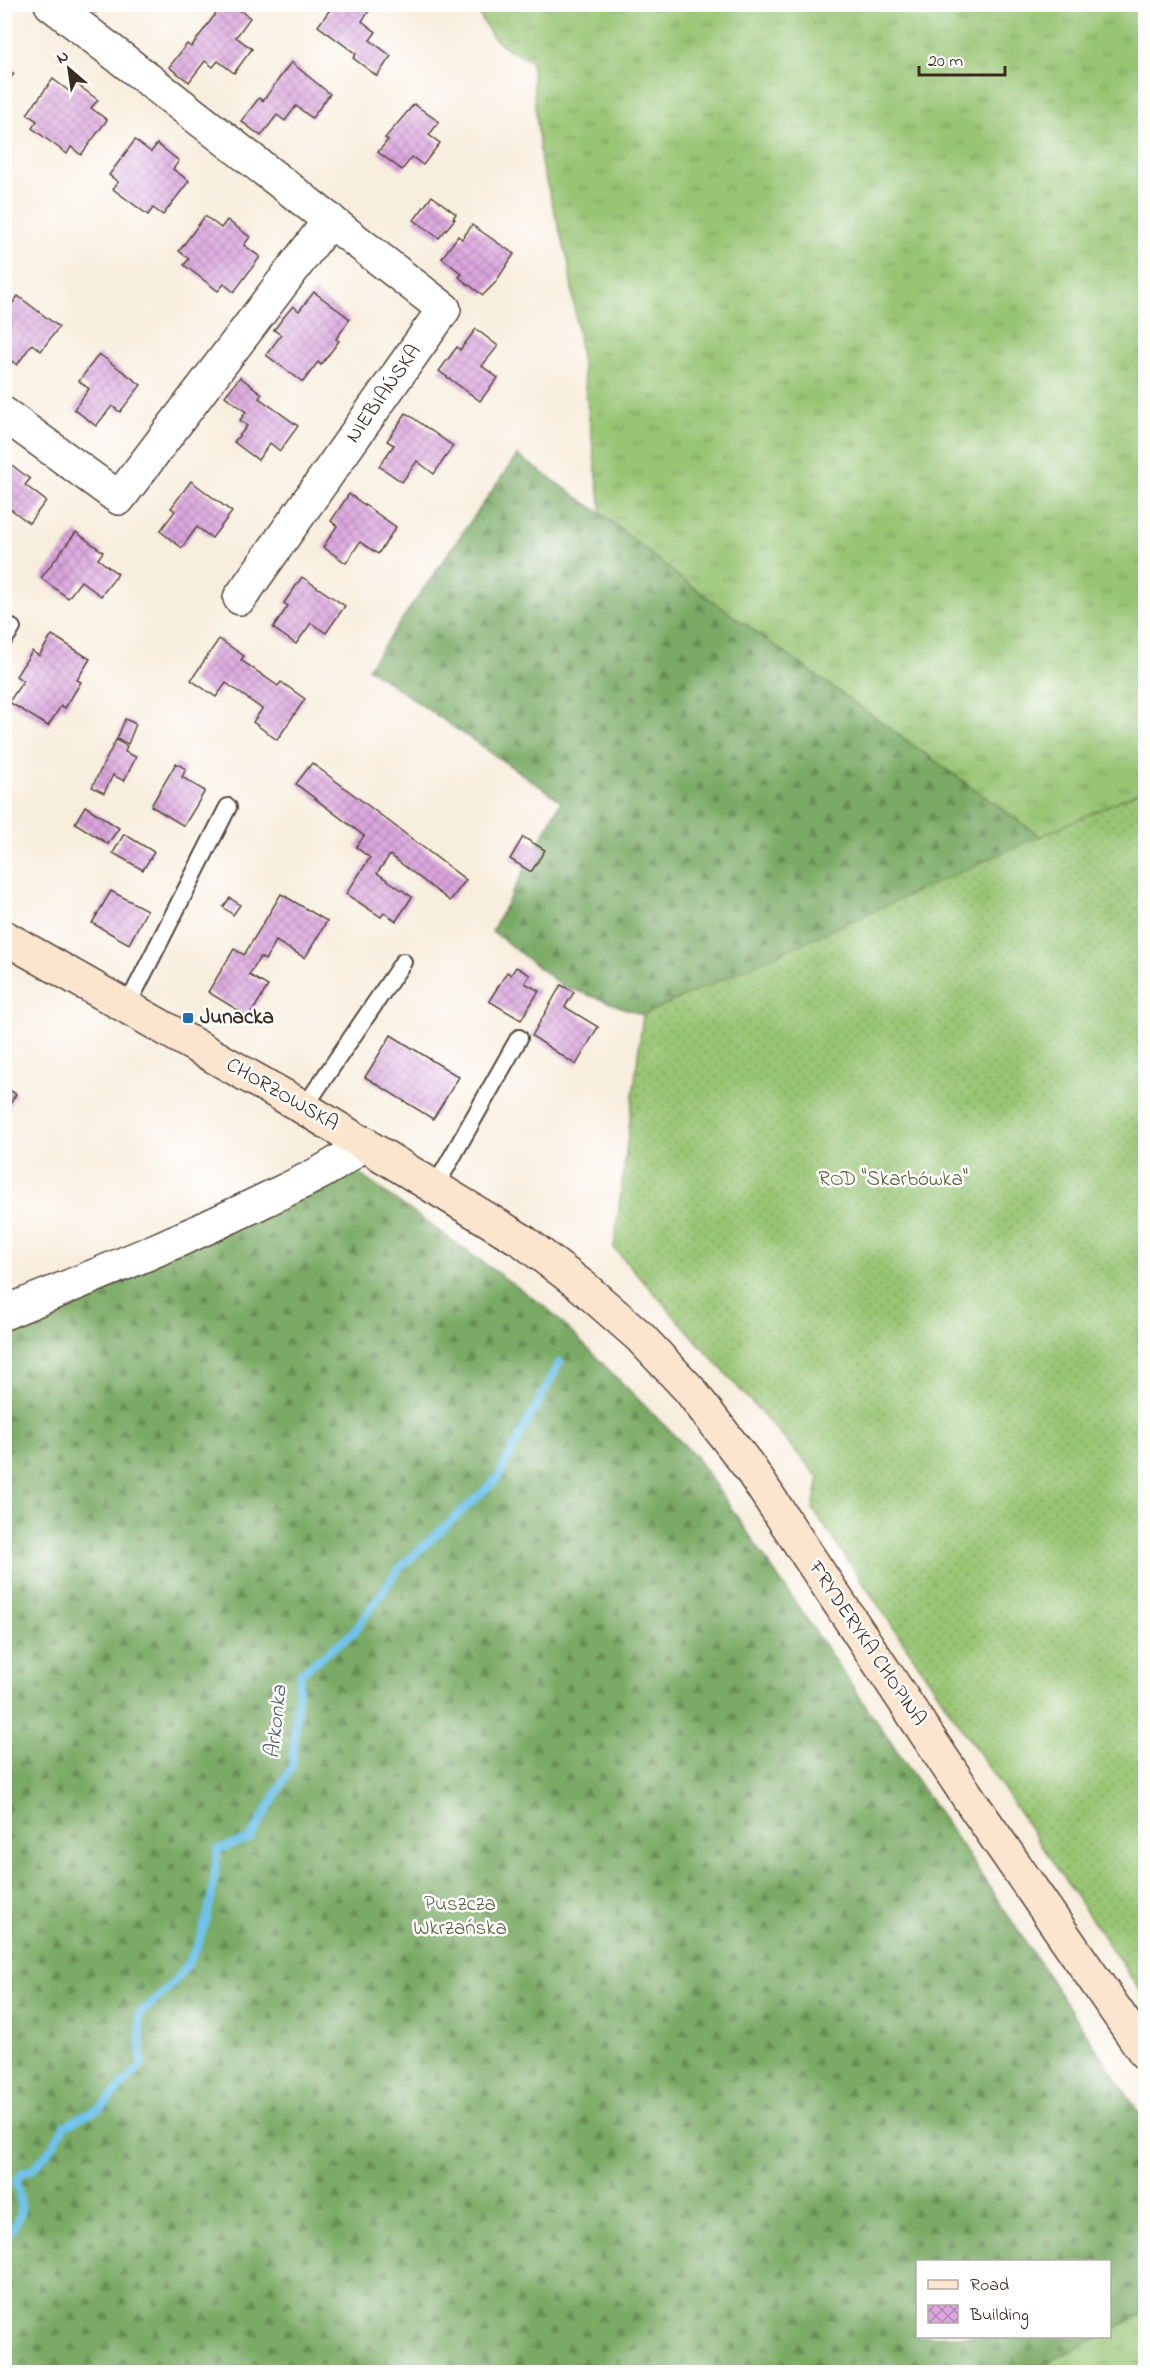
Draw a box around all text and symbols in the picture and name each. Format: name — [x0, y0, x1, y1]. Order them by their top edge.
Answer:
north arrow — [39, 39, 99, 99]
scale bar — [919, 39, 1004, 77]
text: N — [52, 44, 73, 71]
text: 20 m — [928, 49, 963, 75]
street label: NIEBIAŃSKA — [339, 338, 429, 450]
place label: Junacka — [200, 1003, 274, 1033]
marker: Junacka — [181, 1011, 195, 1025]
street label: CHORZOWSKA — [220, 1051, 344, 1139]
park label: ROD "Skarbówka" — [818, 1165, 968, 1195]
street label: FRYDERYKA CHOPINA — [800, 1555, 933, 1732]
water label: Arkonka — [257, 1683, 297, 1760]
park label: Puszcza Wkrzańska — [413, 1890, 507, 1944]
legend — [916, 2260, 1111, 2338]
text: Road — [970, 2273, 1009, 2299]
text: Building — [969, 2303, 1029, 2330]

